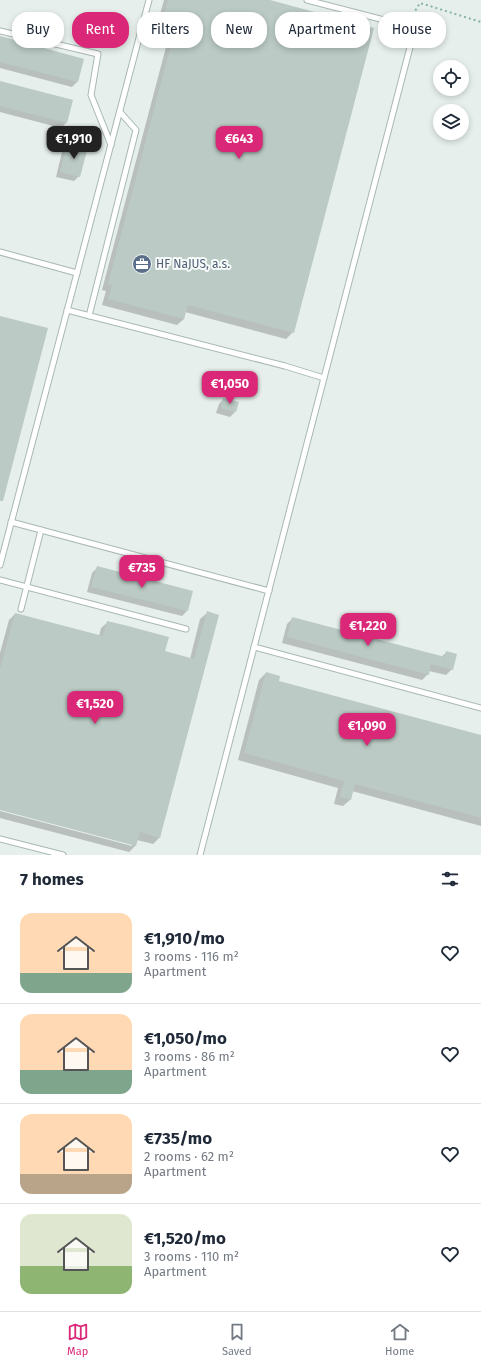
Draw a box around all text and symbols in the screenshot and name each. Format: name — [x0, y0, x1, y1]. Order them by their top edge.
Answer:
chip: Buy — [12, 12, 64, 48]
chip: Rent — [72, 12, 129, 48]
chip: Filters — [137, 12, 203, 48]
chip: New — [211, 12, 267, 48]
chip: Apartment — [275, 12, 370, 48]
chip: House — [378, 12, 446, 48]
map controls — [433, 60, 469, 140]
button: locate — [433, 60, 469, 96]
button: layers — [433, 104, 469, 140]
pin: €1,910 — [41, 126, 107, 160]
pin: €643 — [215, 126, 263, 160]
text: €1,910 — [56, 131, 92, 146]
text: €643 — [225, 131, 253, 146]
office icon: HF NaJUS, a.s. — [131, 253, 153, 275]
place label: HF NaJUS, a.s. — [156, 257, 230, 271]
pin: €1,050 — [197, 371, 263, 405]
text: €1,050 — [211, 376, 249, 391]
pin: €735 — [118, 555, 166, 589]
text: €735 — [128, 560, 156, 575]
pin: €1,220 — [335, 613, 401, 647]
text: €1,220 — [349, 618, 387, 633]
pin: €1,520 — [62, 691, 128, 725]
text: €1,520 — [76, 696, 114, 711]
pin: €1,090 — [334, 713, 400, 747]
text: €1,090 — [348, 718, 386, 733]
icon: filters — [439, 868, 461, 890]
text: 7 homes — [20, 869, 84, 890]
text: €1,910/mo — [144, 928, 225, 949]
icon: home — [52, 929, 100, 977]
icon: heart — [439, 942, 461, 964]
text: 3 rooms · 116 m² — [144, 949, 239, 964]
text: Apartment — [144, 964, 206, 979]
text: €1,050/mo — [144, 1028, 227, 1049]
icon: home — [52, 1030, 100, 1078]
icon: heart — [439, 1043, 461, 1065]
text: 3 rooms · 86 m² — [144, 1049, 235, 1064]
text: Apartment — [144, 1064, 206, 1079]
text: €735/mo — [144, 1128, 212, 1149]
icon: home — [52, 1130, 100, 1178]
icon: heart — [439, 1143, 461, 1165]
text: 2 rooms · 62 m² — [144, 1149, 234, 1164]
text: Apartment — [144, 1164, 206, 1179]
text: €1,520/mo — [144, 1228, 226, 1249]
icon: home — [52, 1230, 100, 1278]
icon: heart — [439, 1243, 461, 1265]
text: 3 rooms · 110 m² — [144, 1249, 239, 1264]
text: Apartment — [144, 1264, 206, 1279]
tab: Map — [67, 1321, 89, 1358]
tab: Saved — [222, 1321, 252, 1358]
tab: Home — [385, 1321, 414, 1358]

